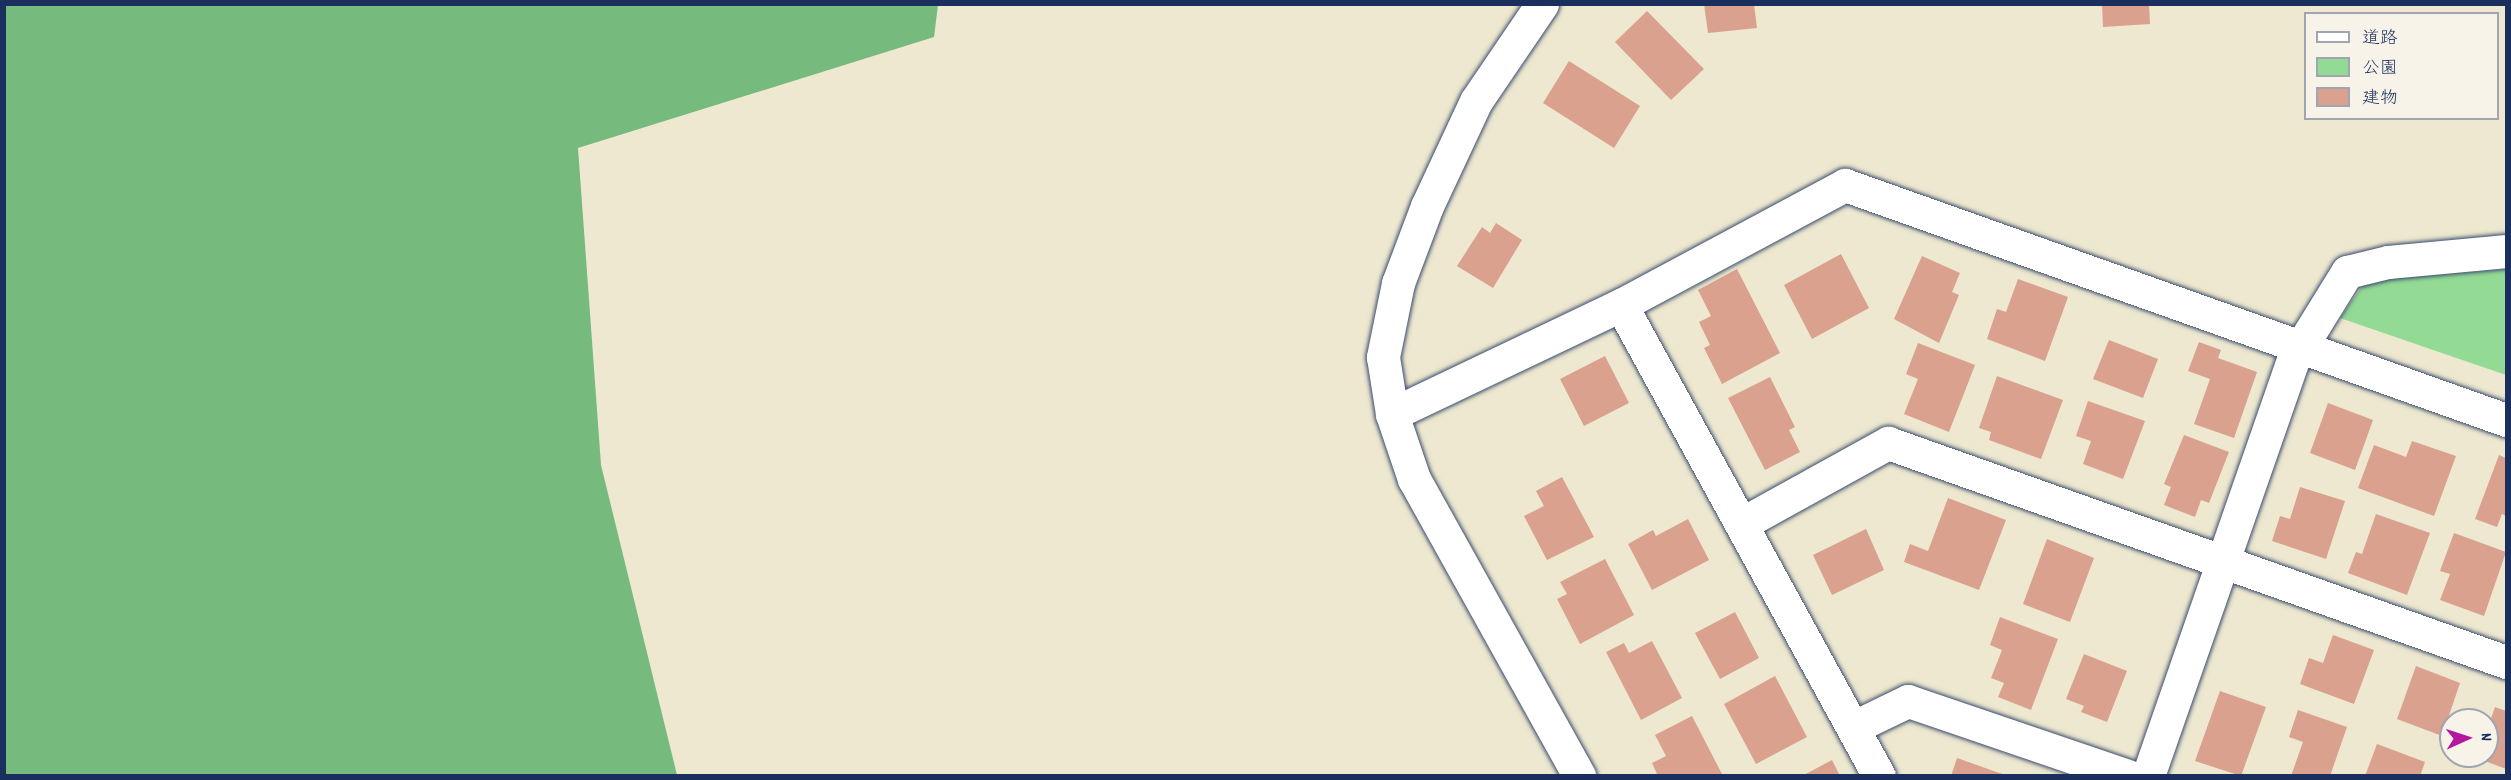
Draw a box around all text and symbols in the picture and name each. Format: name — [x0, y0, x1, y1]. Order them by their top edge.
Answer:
legend — [2304, 12, 2499, 120]
text: 道路 — [2362, 27, 2398, 52]
text: 公園 — [2362, 57, 2398, 82]
text: 建物 — [2362, 87, 2398, 112]
north arrow — [2439, 708, 2499, 768]
text: N — [2474, 733, 2497, 742]

